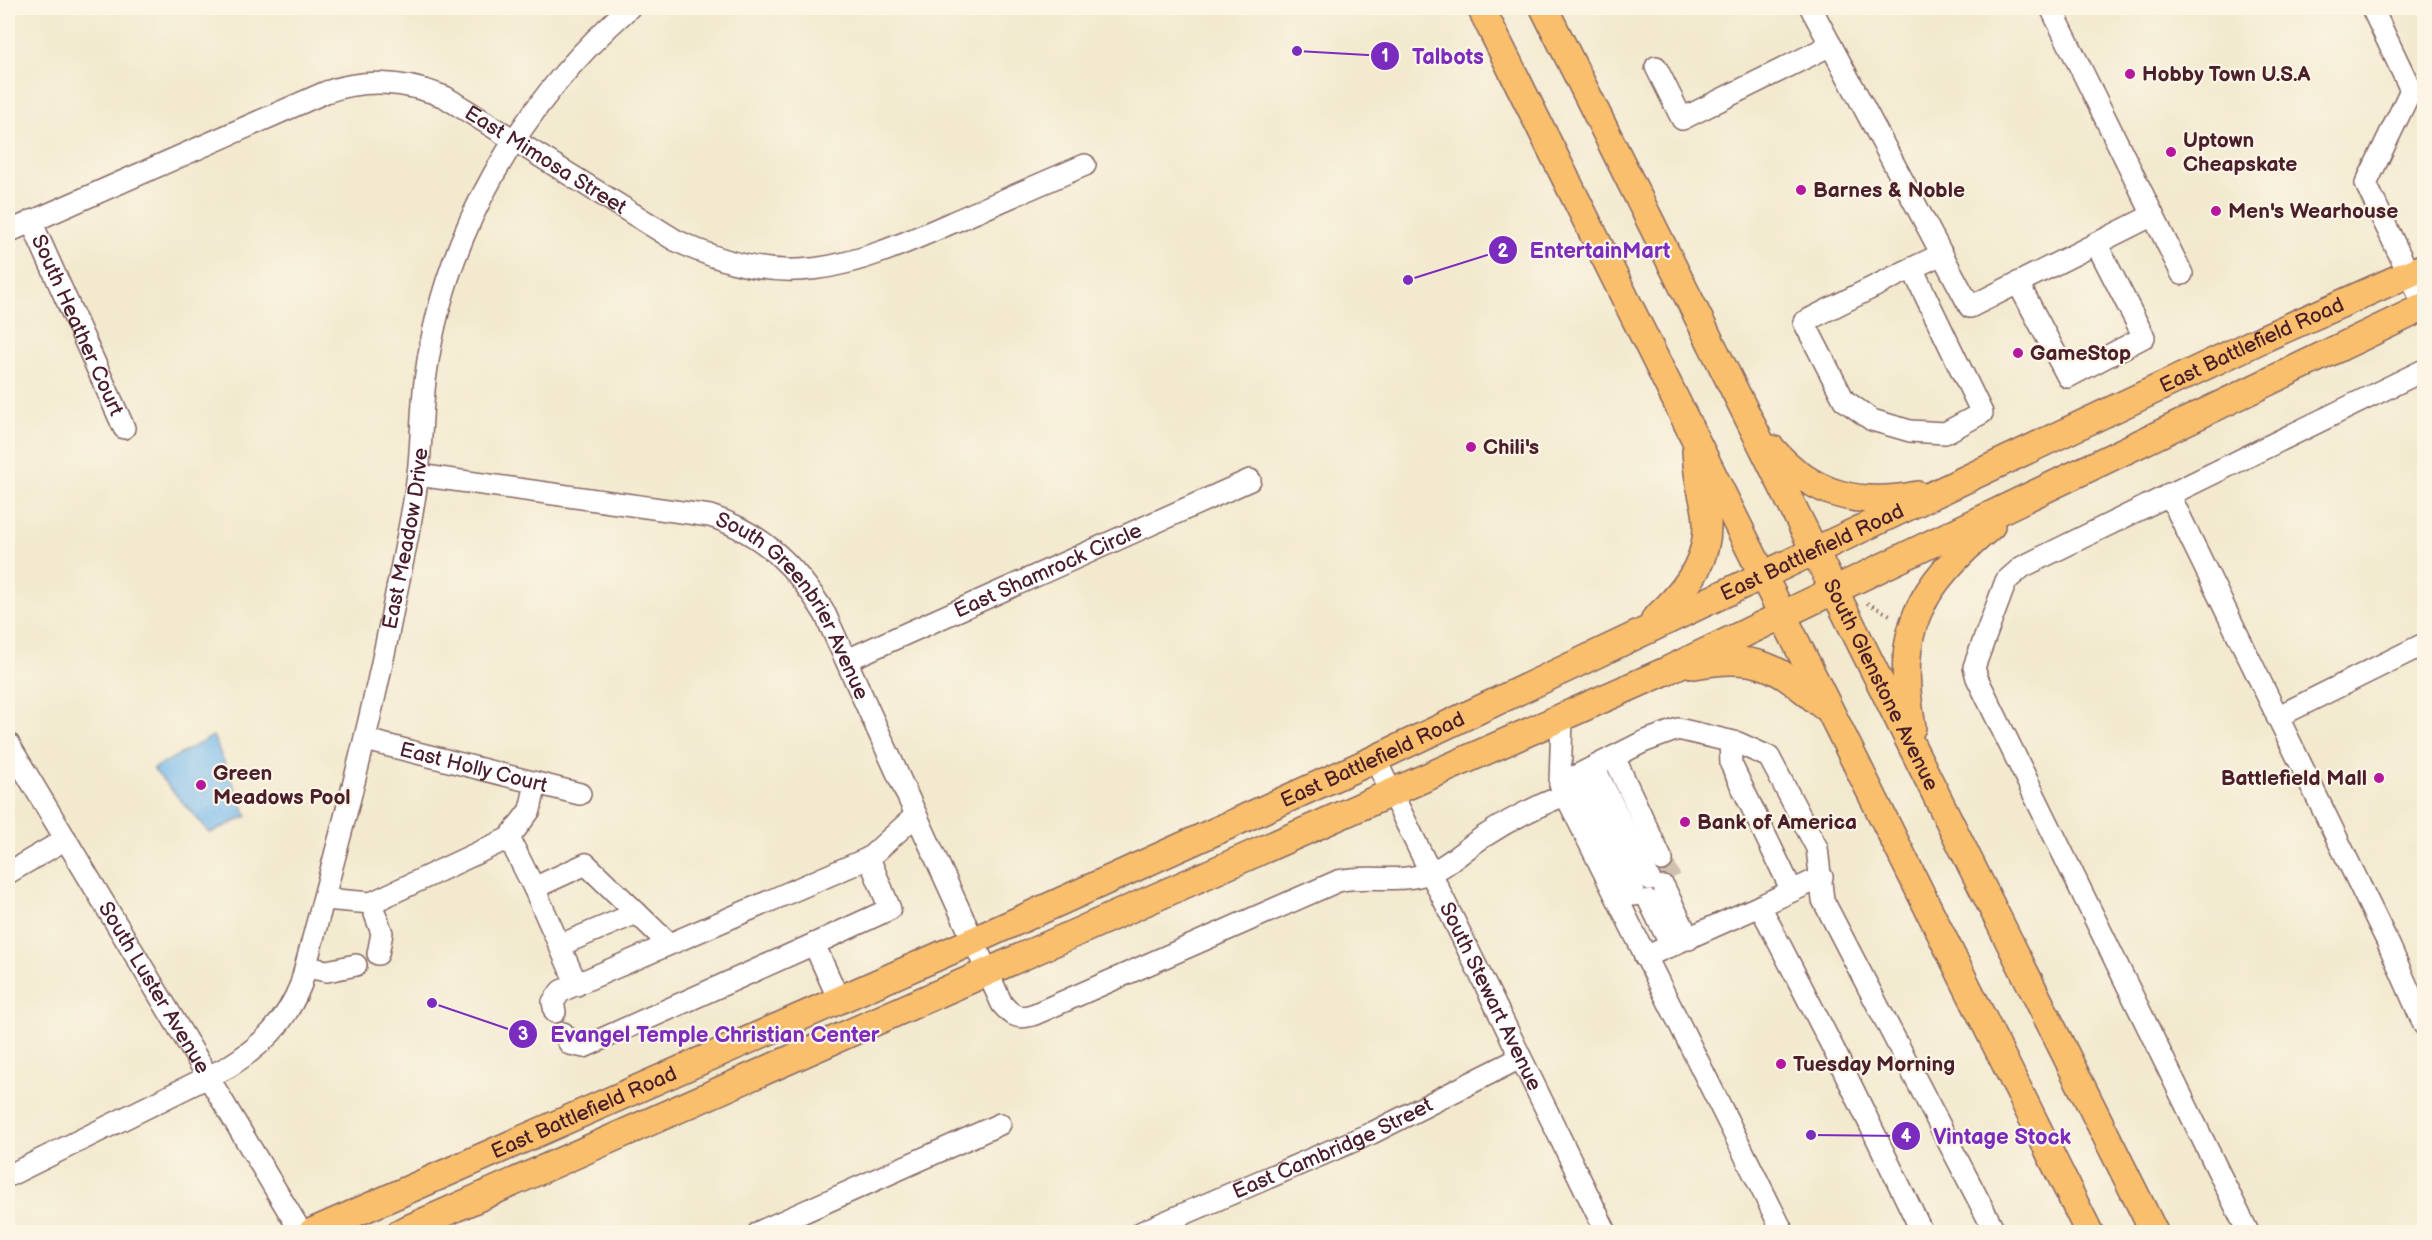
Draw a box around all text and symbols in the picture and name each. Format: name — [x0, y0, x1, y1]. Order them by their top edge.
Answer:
callout: Talbots — [1370, 36, 1496, 76]
text: Talbots — [1412, 44, 1484, 71]
text: 1 — [1381, 46, 1389, 67]
place label: Hobby Town U.S.A — [2142, 62, 2311, 87]
marker: Hobby Town U.S.A — [2123, 67, 2137, 81]
street label: East Mimosa Street — [460, 100, 632, 220]
place label: Uptown Cheapskate — [2183, 128, 2297, 177]
marker: Uptown Cheapskate — [2164, 145, 2178, 159]
place label: Barnes & Noble — [1813, 178, 1965, 203]
marker: Barnes & Noble — [1794, 183, 1808, 197]
place label: Men's Wearhouse — [2228, 199, 2398, 224]
marker: Men's Wearhouse — [2209, 204, 2223, 218]
street label: South Heather Court — [26, 230, 130, 420]
callout: EntertainMart — [1488, 230, 1682, 270]
text: EntertainMart — [1530, 238, 1671, 265]
text: 2 — [1498, 241, 1509, 262]
street label: East Battlefield Road — [2155, 292, 2348, 398]
place label: GameStop — [2030, 341, 2131, 366]
marker: GameStop — [2011, 346, 2025, 360]
place label: Chili's — [1483, 435, 1539, 460]
marker: Chili's — [1464, 440, 1478, 454]
street label: East Meadow Drive — [377, 447, 433, 631]
street label: East Battlefield Road — [1716, 498, 1908, 606]
street label: South Greenbrier Avenue — [712, 507, 875, 703]
street label: East Shamrock Circle — [950, 517, 1146, 623]
street label: South Glenstone Avenue — [1818, 575, 1944, 795]
street label: East Battlefield Road — [1276, 706, 1469, 813]
street label: East Holly Court — [397, 737, 551, 798]
place label: Green Meadows Pool — [213, 761, 351, 810]
place label: Battlefield Mall — [2221, 766, 2367, 791]
marker: Battlefield Mall — [2372, 771, 2386, 785]
marker: Green Meadows Pool — [194, 778, 208, 792]
place label: Bank of America — [1697, 810, 1857, 835]
marker: Bank of America — [1678, 815, 1692, 829]
street label: South Luster Avenue — [93, 897, 216, 1078]
street label: South Stewart Avenue — [1434, 898, 1547, 1095]
callout: Evangel Temple Christian Center — [508, 1014, 892, 1054]
text: Evangel Temple Christian Center — [550, 1022, 880, 1049]
text: 3 — [518, 1024, 528, 1045]
place label: Tuesday Morning — [1793, 1052, 1955, 1077]
marker: Tuesday Morning — [1774, 1057, 1788, 1071]
street label: East Battlefield Road — [487, 1061, 680, 1164]
street label: East Cambridge Street — [1229, 1092, 1437, 1204]
callout: Vintage Stock — [1891, 1116, 2083, 1156]
text: Vintage Stock — [1933, 1124, 2072, 1151]
text: 4 — [1901, 1126, 1912, 1147]

